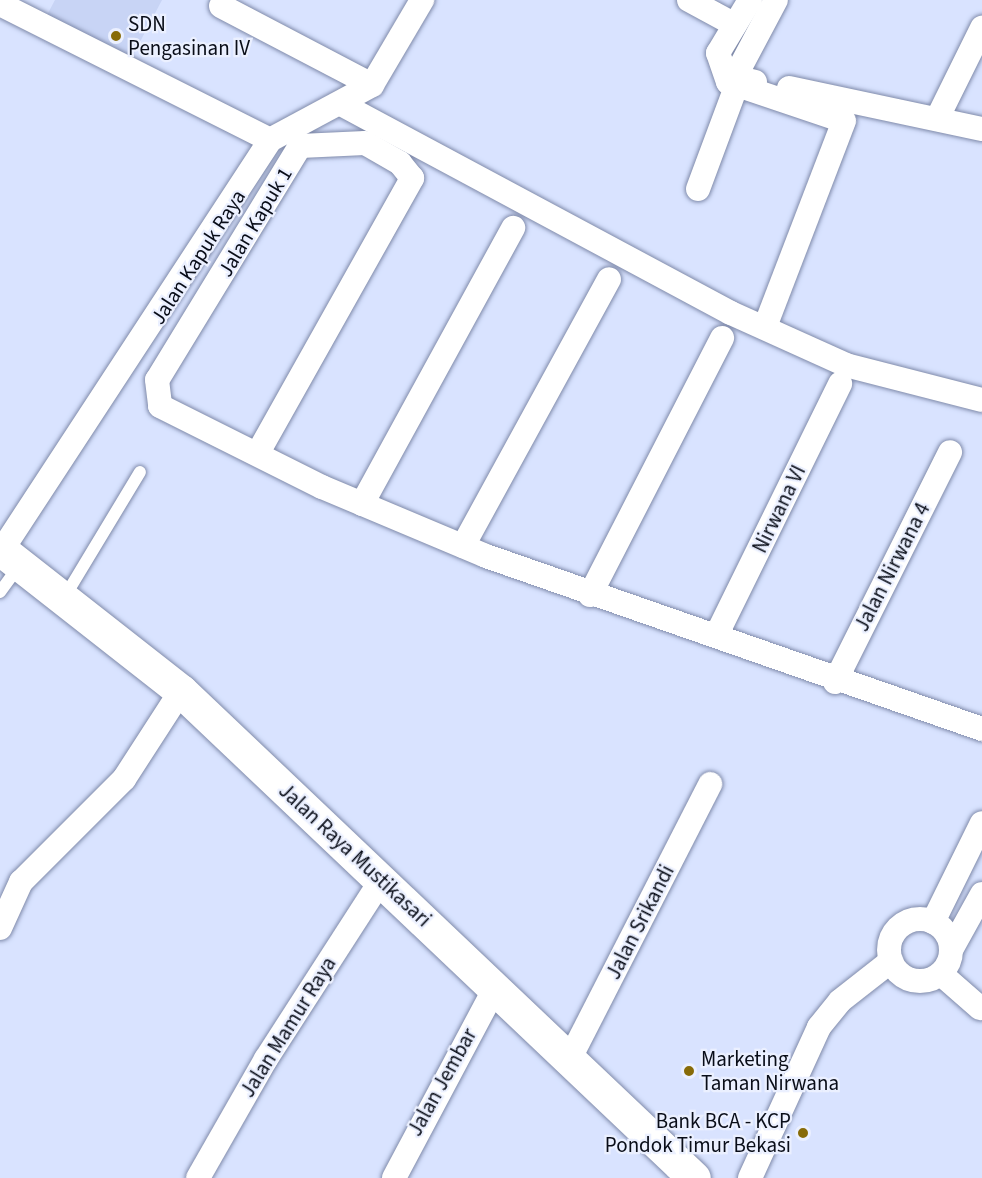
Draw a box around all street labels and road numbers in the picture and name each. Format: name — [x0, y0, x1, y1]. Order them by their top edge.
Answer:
street label: Jalan Kapuk 1 — [212, 163, 298, 281]
street label: Jalan Kapuk Raya — [145, 185, 251, 329]
street label: Nirwana VI — [747, 461, 811, 557]
street label: Jalan Nirwana 4 — [849, 499, 935, 635]
street label: Jalan Raya Mustikasari — [274, 778, 436, 932]
street label: Jalan Srikandi — [600, 861, 680, 983]
street label: Jalan Mamur Raya — [235, 952, 341, 1102]
street label: Jalan Jembar — [402, 1024, 482, 1140]

